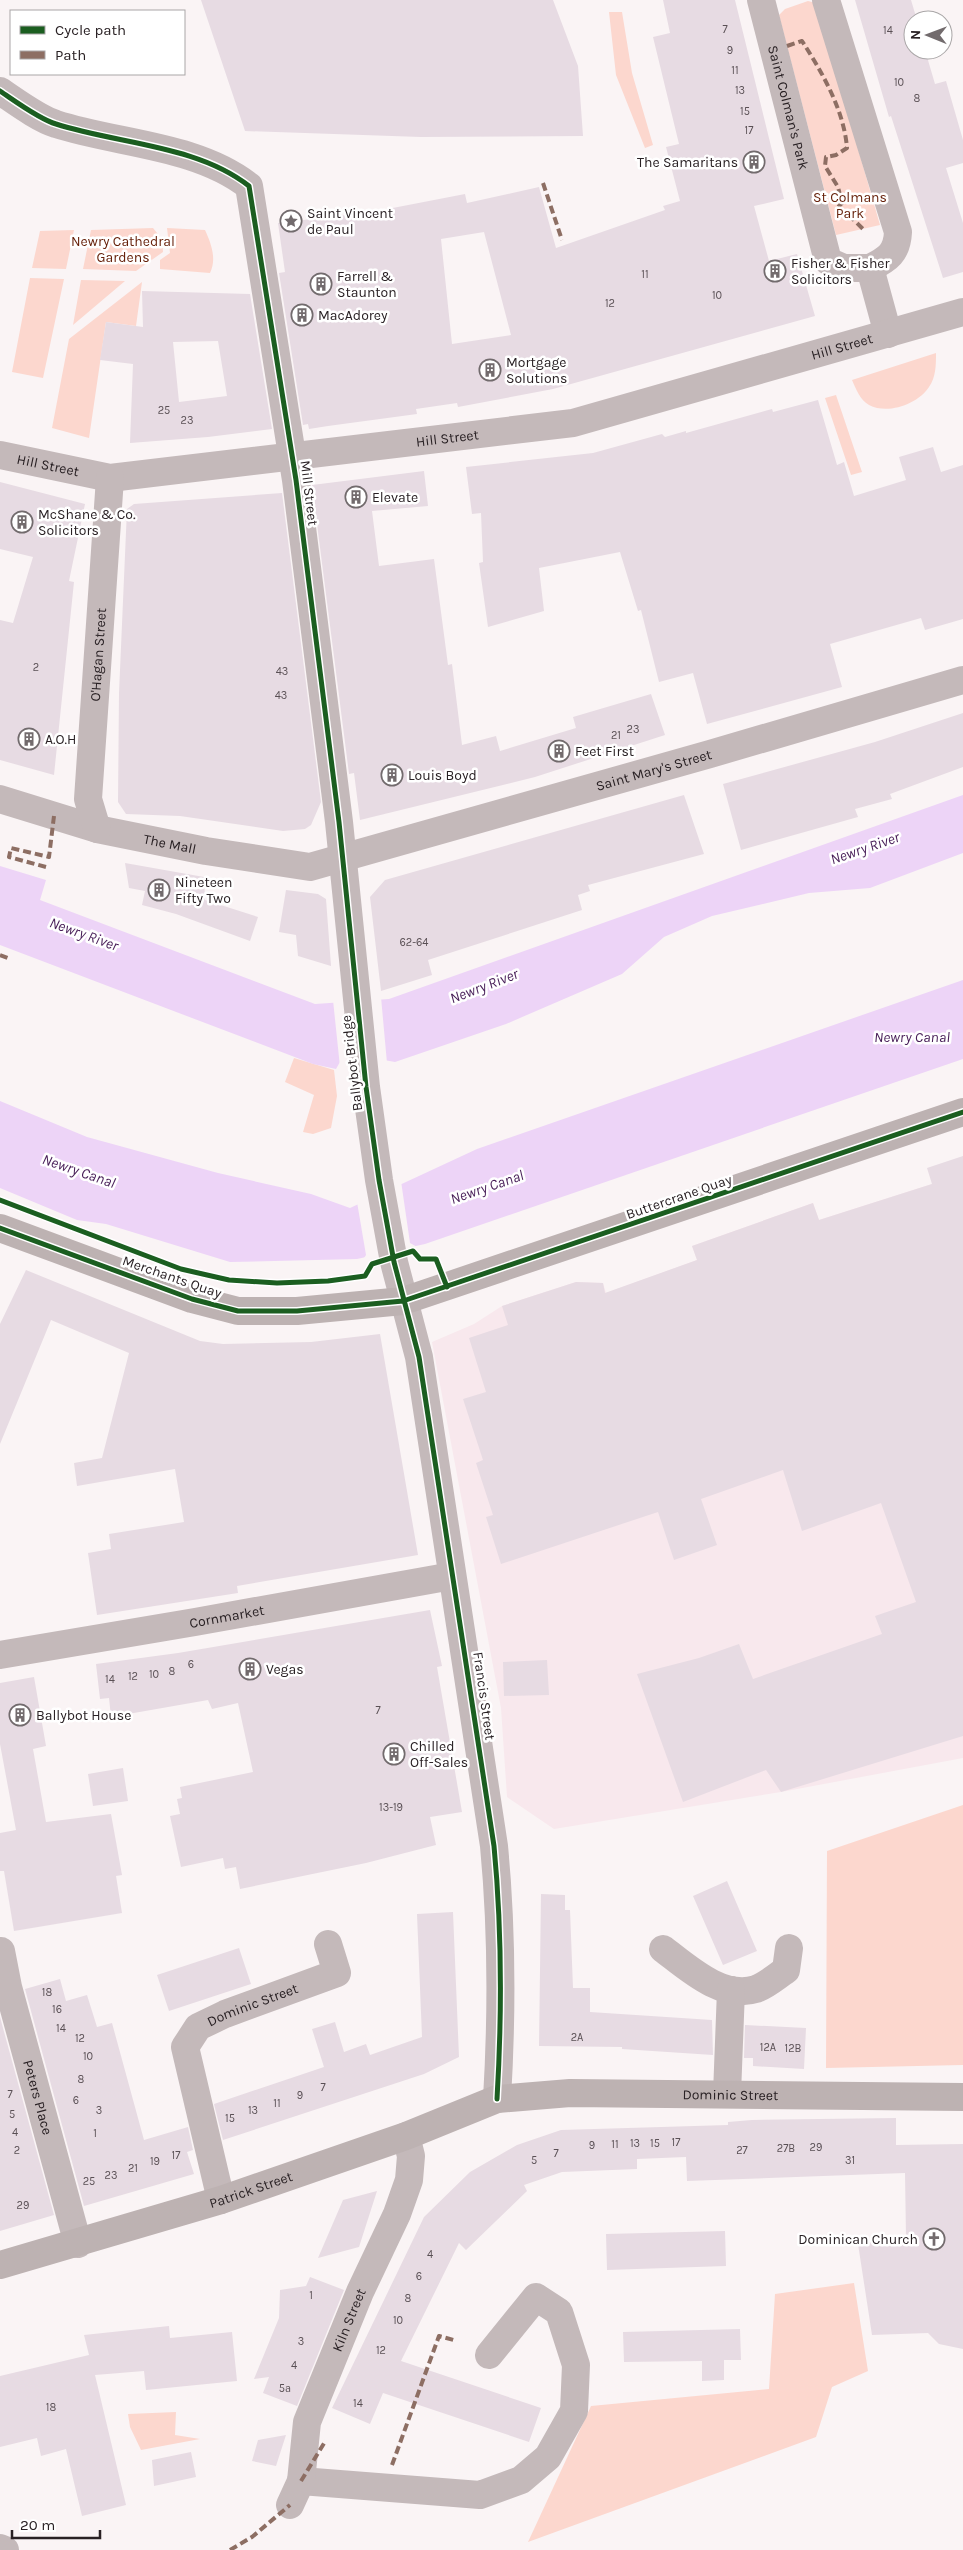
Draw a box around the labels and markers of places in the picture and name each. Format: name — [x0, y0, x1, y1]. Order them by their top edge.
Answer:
building icon: The Samaritans — [742, 150, 766, 174]
place label: The Samaritans — [637, 154, 738, 171]
place label: Saint Vincent de Paul — [307, 205, 393, 238]
place icon: Saint Vincent de Paul — [279, 209, 303, 233]
place label: Fisher & Fisher Solicitors — [791, 255, 891, 288]
building icon: Fisher & Fisher Solicitors — [763, 259, 787, 283]
place label: Farrell & Staunton — [337, 268, 397, 301]
building icon: Farrell & Staunton — [309, 272, 333, 296]
building icon: MacAdorey — [290, 303, 314, 327]
place label: MacAdorey — [318, 307, 388, 324]
place label: Mortgage Solutions — [506, 354, 567, 387]
building icon: Mortgage Solutions — [478, 358, 502, 382]
building icon: Elevate — [344, 485, 368, 509]
place label: Elevate — [372, 489, 418, 506]
place label: McShane & Co. Solicitors — [38, 506, 136, 539]
building icon: McShane & Co. Solicitors — [10, 510, 34, 534]
building icon: A.O.H — [17, 727, 41, 751]
place label: A.O.H — [45, 731, 76, 748]
building icon: Feet First — [547, 739, 571, 763]
place label: Feet First — [575, 743, 634, 760]
building icon: Louis Boyd — [380, 763, 404, 787]
place label: Louis Boyd — [408, 767, 477, 784]
place label: Nineteen Fifty Two — [175, 874, 232, 907]
building icon: Nineteen Fifty Two — [147, 878, 171, 902]
building icon: Vegas — [238, 1657, 262, 1681]
place label: Vegas — [266, 1661, 304, 1678]
building icon: Ballybot House — [8, 1703, 32, 1727]
place label: Ballybot House — [36, 1707, 131, 1724]
place label: Chilled Off-Sales — [410, 1738, 468, 1771]
building icon: Chilled Off-Sales — [382, 1742, 406, 1766]
church icon: Dominican Church — [922, 2227, 946, 2251]
place label: Dominican Church — [798, 2231, 918, 2248]

